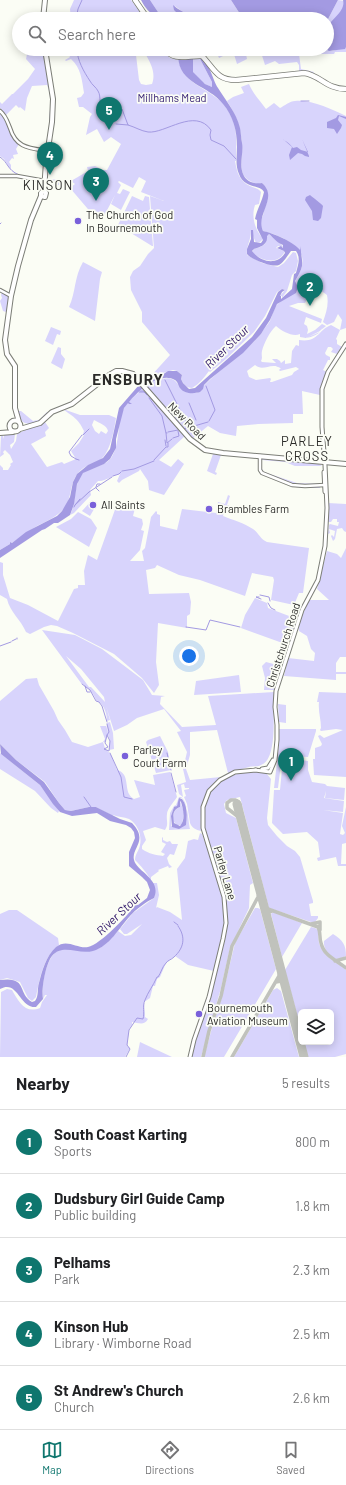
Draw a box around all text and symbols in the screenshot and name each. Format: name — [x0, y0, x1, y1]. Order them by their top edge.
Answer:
search box — [12, 12, 334, 56]
icon: search — [26, 23, 48, 45]
text: Search here — [58, 25, 136, 43]
park label: Millhams Mead — [137, 91, 207, 104]
pin: 5 — [96, 97, 122, 130]
pin: 4 — [37, 142, 63, 175]
pin: 3 — [83, 168, 109, 201]
district label: KINSON — [23, 177, 73, 193]
place label: The Church of God In Bournemouth — [86, 208, 173, 234]
marker: The Church of God In Bournemouth — [73, 216, 83, 226]
pin: 2 — [297, 273, 323, 306]
water label: River Stour — [201, 321, 252, 371]
district label: ENSBURY — [92, 370, 164, 388]
street label: New Road — [166, 399, 209, 442]
district label: PARLEY CROSS — [281, 433, 333, 464]
place label: All Saints — [101, 498, 145, 511]
marker: All Saints — [88, 500, 98, 510]
place label: Brambles Farm — [217, 502, 289, 515]
marker: Brambles Farm — [204, 504, 214, 514]
street label: Christchurch Road — [263, 601, 302, 689]
your location — [179, 646, 199, 666]
place label: Parley Court Farm — [133, 743, 187, 769]
pin: 1 — [278, 748, 304, 781]
marker: Parley Court Farm — [120, 751, 130, 761]
street label: Parley Lane — [212, 845, 239, 901]
water label: River Stour — [93, 889, 144, 937]
place label: Bournemouth Aviation Museum — [207, 1001, 288, 1027]
marker: Bournemouth Aviation Museum — [194, 1009, 204, 1019]
map controls — [298, 1009, 334, 1045]
button: layers — [298, 1009, 334, 1045]
text: Nearby — [16, 1073, 70, 1093]
text: 5 results — [282, 1075, 330, 1091]
text: South Coast Karting — [54, 1125, 187, 1143]
text: 1 — [27, 1134, 31, 1150]
text: 800 m — [295, 1134, 330, 1150]
text: Sports — [54, 1143, 92, 1159]
text: Dudsbury Girl Guide Camp — [54, 1189, 225, 1207]
text: 2 — [25, 1198, 33, 1214]
text: 1.8 km — [295, 1198, 330, 1214]
text: Public building — [54, 1207, 136, 1223]
text: Pelhams — [54, 1253, 111, 1271]
text: 3 — [25, 1262, 33, 1278]
text: 2.3 km — [293, 1262, 330, 1278]
text: Park — [54, 1271, 80, 1287]
text: Kinson Hub — [54, 1317, 129, 1335]
text: 4 — [25, 1326, 33, 1342]
text: 2.5 km — [293, 1326, 330, 1342]
text: Library · Wimborne Road — [54, 1335, 192, 1351]
text: St Andrew's Church — [54, 1381, 183, 1399]
text: 5 — [25, 1390, 33, 1406]
text: 2.6 km — [293, 1390, 330, 1406]
text: Church — [54, 1399, 94, 1415]
tab: Map — [41, 1439, 63, 1476]
tab: Directions — [145, 1439, 194, 1476]
tab: Saved — [276, 1439, 305, 1476]

